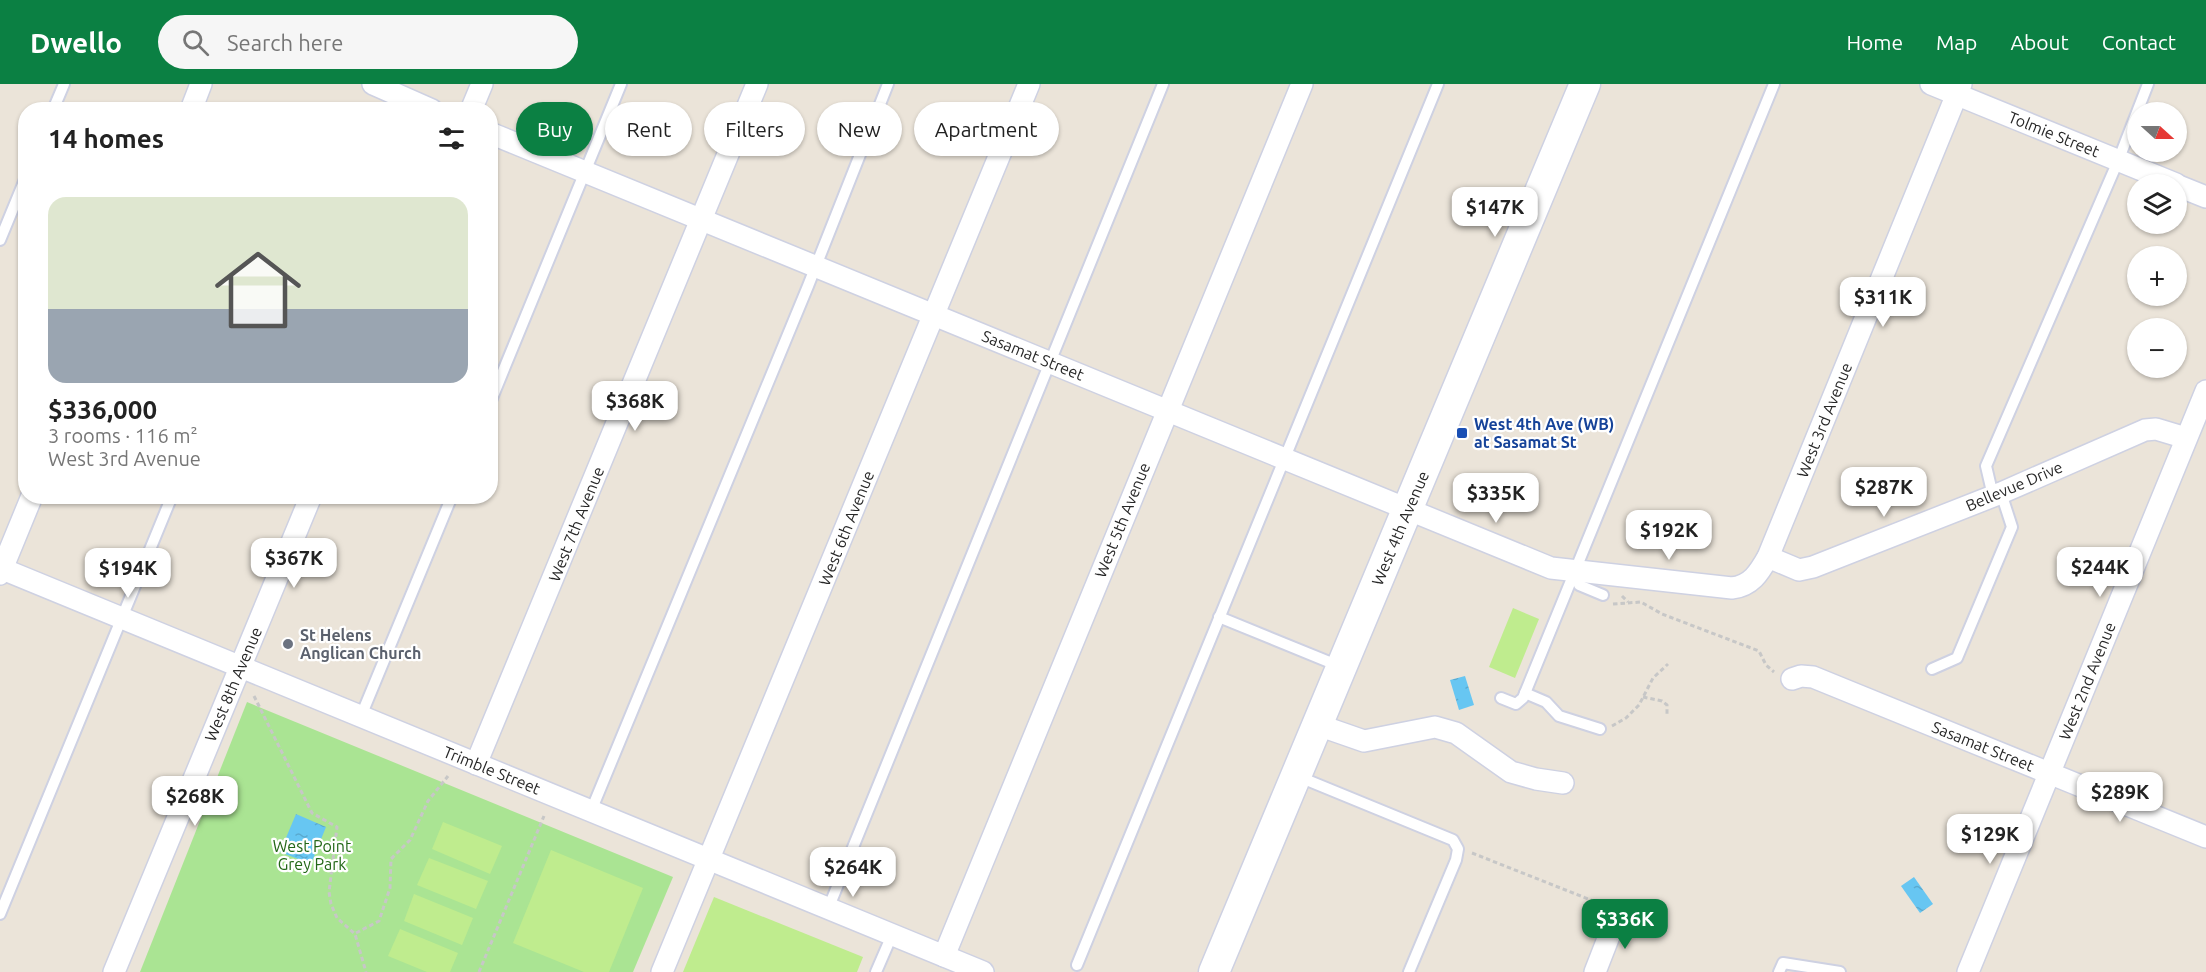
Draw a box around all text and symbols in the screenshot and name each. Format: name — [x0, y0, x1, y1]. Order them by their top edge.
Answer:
search box — [158, 15, 578, 69]
icon: search — [179, 26, 212, 59]
text: Dwello — [30, 27, 122, 58]
text: Search here — [227, 30, 343, 55]
text: Home — [1846, 30, 1903, 54]
text: Map — [1936, 30, 1977, 54]
text: About — [2010, 30, 2069, 54]
text: Contact — [2102, 30, 2176, 54]
chip: Buy — [516, 102, 593, 156]
chip: Rent — [605, 102, 692, 156]
chip: Filters — [704, 102, 805, 156]
chip: New — [817, 102, 902, 156]
chip: Apartment — [914, 102, 1059, 156]
north arrow — [2127, 102, 2187, 162]
map controls — [2127, 102, 2187, 378]
street label: Tolmie Street — [2006, 108, 2103, 161]
icon: filters — [435, 122, 468, 155]
text: 14 homes — [48, 124, 164, 153]
button: layers — [2127, 174, 2187, 234]
pin: $147K — [1453, 187, 1537, 238]
text: $147K — [1466, 195, 1524, 218]
icon: home — [204, 236, 312, 344]
button: + — [2127, 246, 2187, 306]
pin: $311K — [1841, 277, 1925, 328]
text: $311K — [1854, 285, 1912, 308]
button: − — [2127, 318, 2187, 378]
street label: Sasamat Street — [979, 326, 1087, 384]
street label: West 3rd Avenue — [1793, 360, 1855, 480]
pin: $368K — [593, 381, 677, 432]
text: $368K — [606, 389, 664, 412]
text: $336,000 — [48, 395, 157, 424]
place label: West 4th Ave (WB) at Sasamat St — [1474, 415, 1614, 451]
text: 3 rooms · 116 m² — [48, 424, 198, 447]
marker: West 4th Ave (WB) at Sasamat St — [1455, 426, 1469, 440]
text: West 3rd Avenue — [48, 447, 201, 470]
street label: Bellevue Drive — [1963, 457, 2065, 515]
street label: West 5th Avenue — [1091, 460, 1153, 580]
street label: West 7th Avenue — [545, 464, 607, 584]
pin: $287K — [1842, 467, 1926, 518]
street label: West 6th Avenue — [815, 468, 877, 588]
street label: West 4th Avenue — [1368, 468, 1432, 588]
pin: $335K — [1454, 473, 1538, 524]
text: $287K — [1855, 475, 1913, 498]
text: $335K — [1467, 481, 1525, 504]
pin: $192K — [1627, 510, 1711, 561]
text: $192K — [1640, 518, 1698, 541]
pin: $367K — [252, 538, 336, 589]
text: $367K — [265, 546, 323, 569]
pin: $244K — [2058, 547, 2142, 598]
pin: $194K — [86, 548, 170, 599]
text: $244K — [2071, 555, 2129, 578]
text: $194K — [99, 556, 157, 579]
street label: West 2nd Avenue — [2055, 619, 2119, 743]
street label: West 8th Avenue — [201, 624, 265, 744]
place label: St Helens Anglican Church — [300, 626, 421, 662]
marker: St Helens Anglican Church — [281, 637, 295, 651]
street label: Sasamat Street — [1929, 717, 2037, 775]
street label: Trimble Street — [441, 742, 544, 798]
pin: $289K — [2078, 772, 2162, 823]
pin: $268K — [153, 776, 237, 827]
text: $289K — [2091, 780, 2149, 803]
text: $268K — [166, 784, 224, 807]
pin: $129K — [1948, 814, 2032, 865]
text: $129K — [1961, 822, 2019, 845]
park label: West Point Grey Park — [273, 837, 352, 873]
pin: $264K — [811, 847, 895, 898]
text: $264K — [824, 855, 882, 878]
pin: $336K — [1583, 899, 1667, 950]
text: $336K — [1596, 907, 1654, 930]

